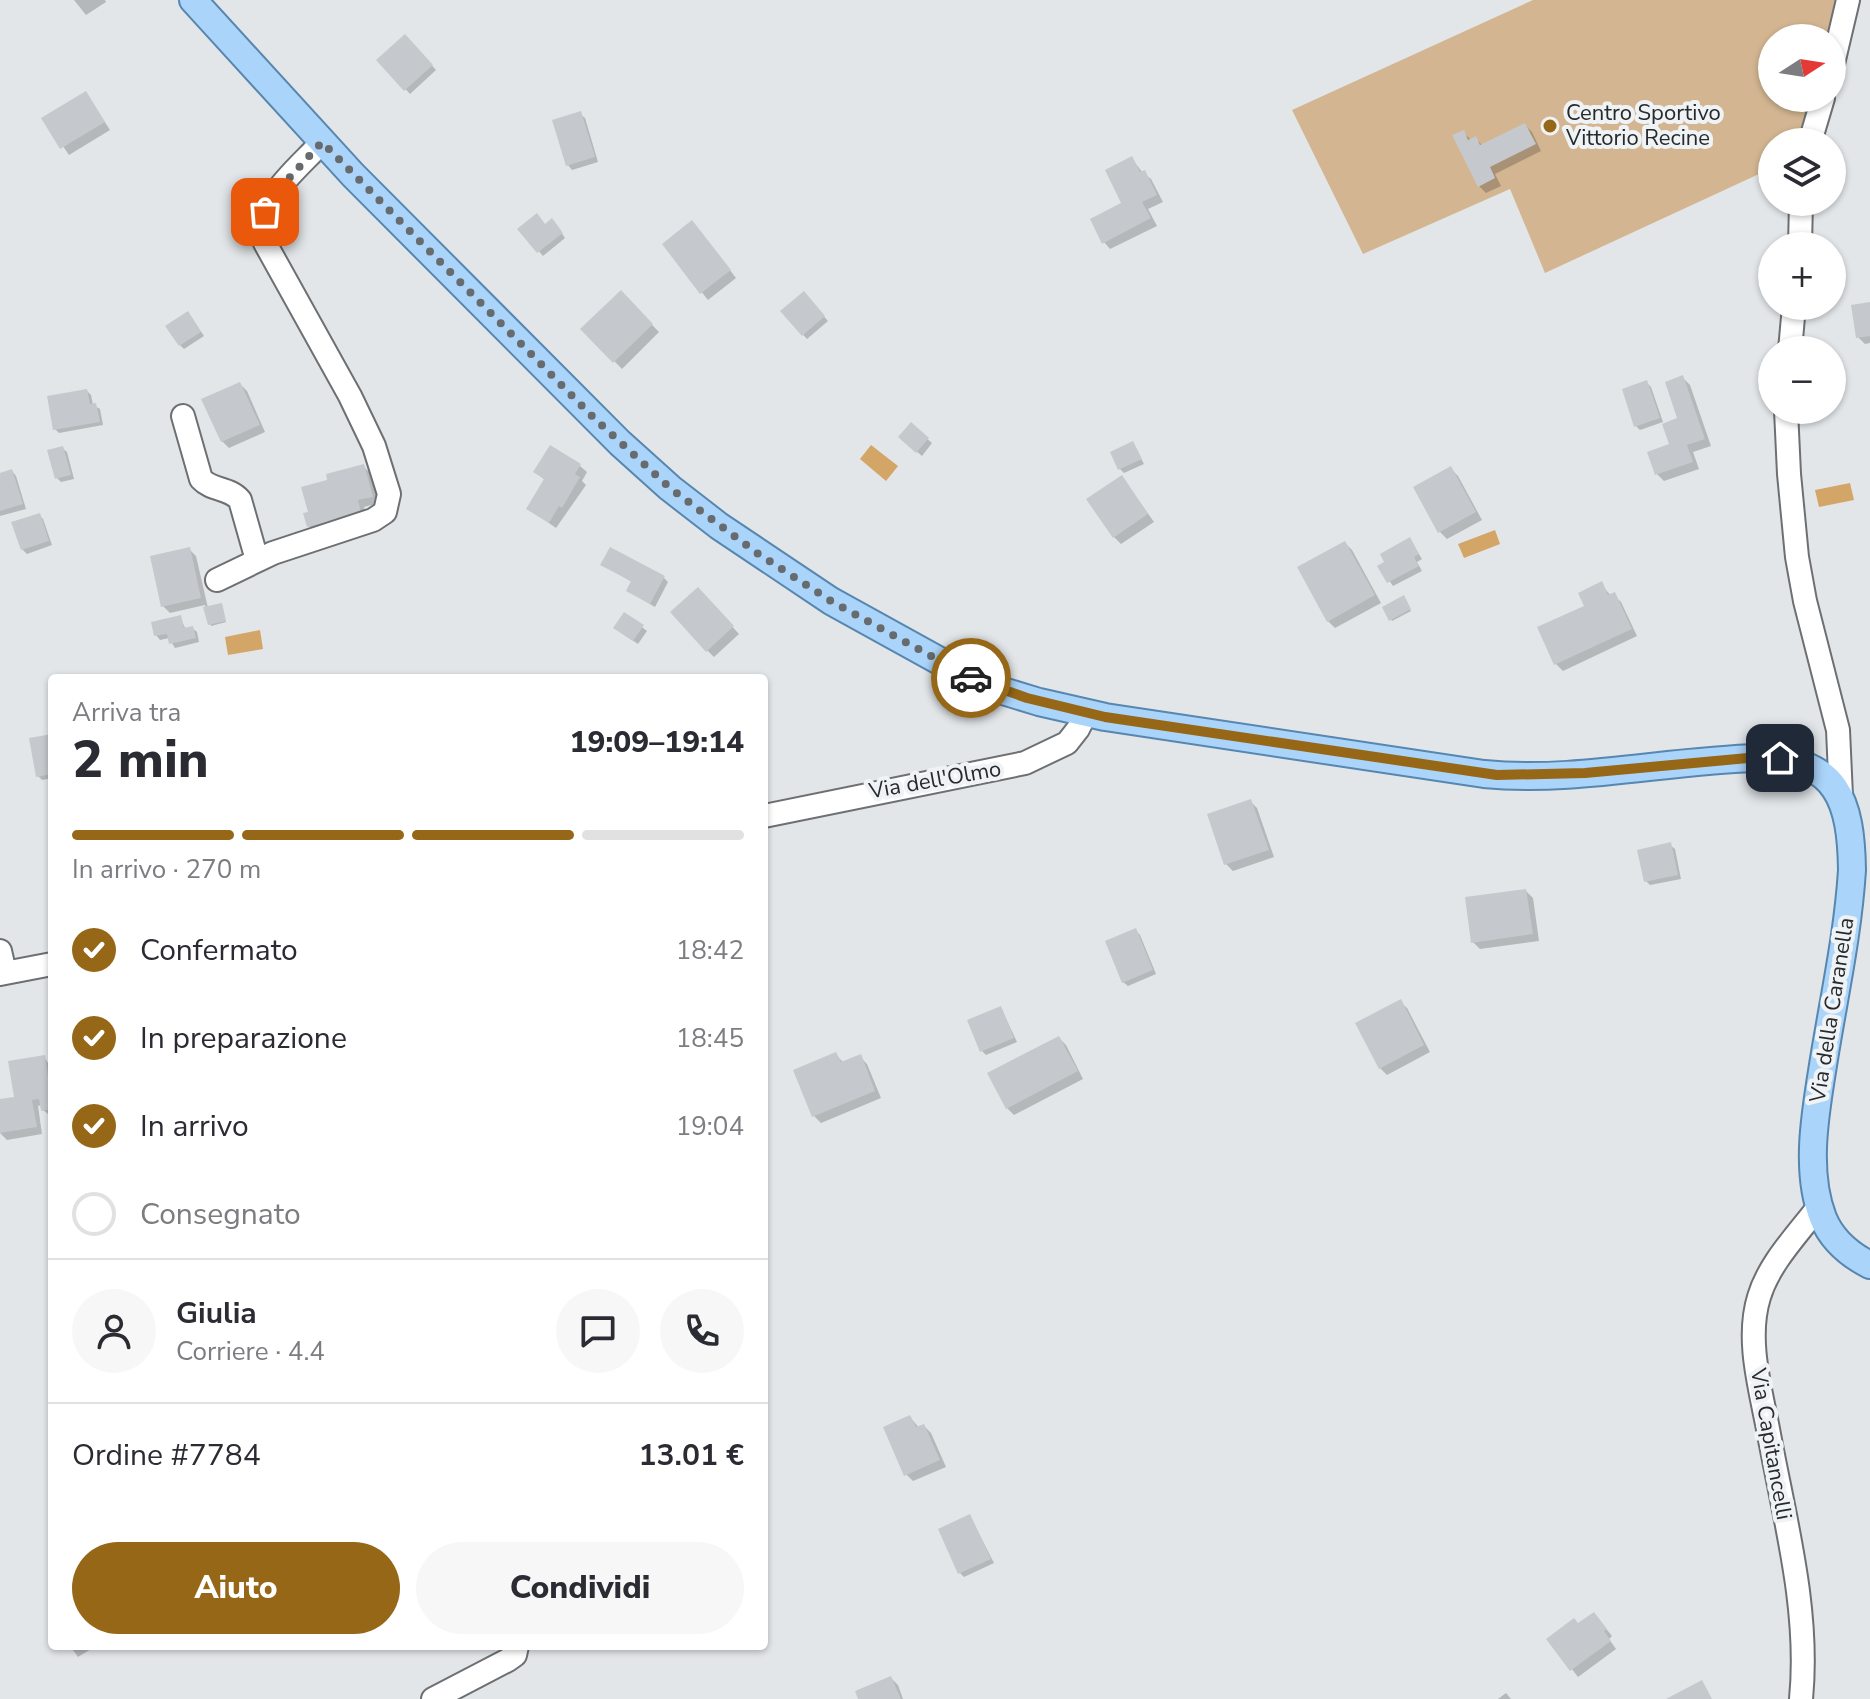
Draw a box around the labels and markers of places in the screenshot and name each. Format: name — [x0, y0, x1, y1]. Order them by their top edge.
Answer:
place label: Centro Sportivo Vittorio Recine — [1565, 98, 1721, 153]
marker: Centro Sportivo Vittorio Recine — [1541, 117, 1559, 135]
pin — [231, 178, 299, 246]
pin — [1746, 724, 1814, 792]

